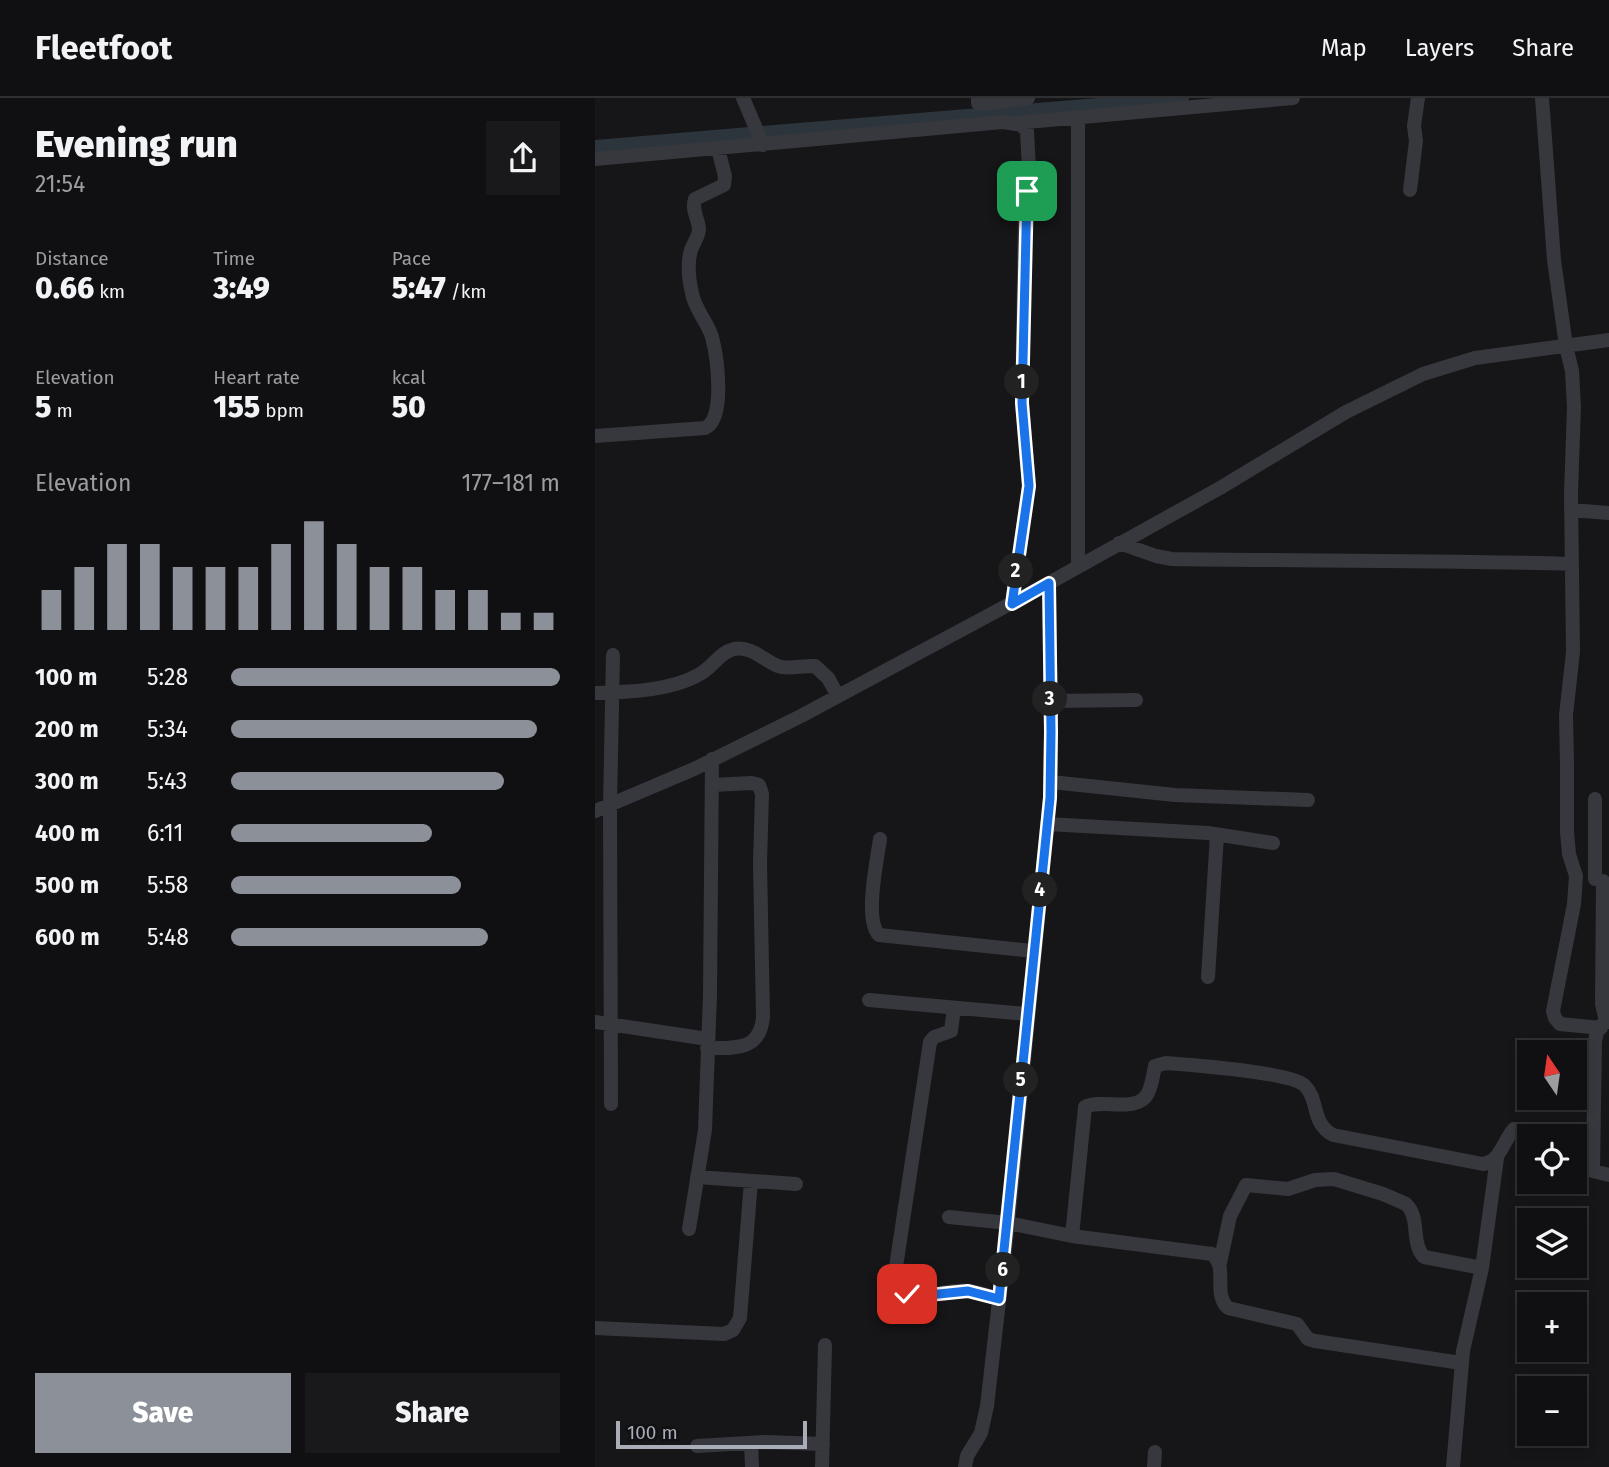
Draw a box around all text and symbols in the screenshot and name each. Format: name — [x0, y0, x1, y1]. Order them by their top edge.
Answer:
text: Fleetfoot — [35, 28, 172, 68]
text: Map — [1321, 34, 1367, 62]
text: Layers — [1405, 34, 1474, 62]
text: Share — [1512, 34, 1574, 62]
text: Evening run — [35, 121, 238, 167]
button: share — [486, 121, 560, 195]
pin — [997, 161, 1057, 221]
text: 21:54 — [35, 170, 85, 198]
icon: arrive — [1008, 172, 1046, 210]
text: Distance — [35, 247, 109, 270]
text: Time — [213, 247, 255, 270]
text: Pace — [392, 247, 431, 270]
text: 0.66 — [35, 270, 94, 306]
text: 3:49 — [213, 270, 270, 306]
text: 5:47 — [392, 270, 446, 306]
text: km — [94, 280, 125, 303]
text: /km — [446, 280, 487, 303]
pin: 1 — [1005, 364, 1039, 400]
text: Elevation — [35, 366, 115, 389]
text: Heart rate — [213, 366, 300, 389]
text: kcal — [392, 366, 426, 389]
text: 1 — [1017, 370, 1026, 393]
text: 5 — [35, 389, 51, 425]
text: 155 — [213, 389, 260, 425]
text: 50 — [392, 389, 426, 425]
text: m — [51, 399, 73, 422]
text: bpm — [260, 399, 304, 422]
text: Elevation — [35, 469, 131, 497]
text: 177–181 m — [462, 469, 560, 497]
pin: 2 — [999, 554, 1033, 588]
text: 2 — [1011, 559, 1020, 582]
text: 100 m — [35, 663, 97, 691]
text: 5:28 — [147, 663, 188, 691]
pin: 3 — [1033, 682, 1067, 716]
text: 3 — [1045, 687, 1054, 710]
text: 200 m — [35, 715, 99, 743]
text: 5:34 — [147, 715, 188, 743]
text: 300 m — [35, 767, 99, 795]
text: 5:43 — [147, 767, 187, 795]
text: 400 m — [35, 819, 100, 847]
text: 6:11 — [147, 819, 183, 847]
text: 500 m — [35, 871, 99, 899]
text: 5:58 — [147, 871, 188, 899]
pin: 4 — [1023, 872, 1057, 908]
text: 4 — [1034, 878, 1045, 901]
text: 600 m — [35, 923, 100, 951]
text: 5:48 — [147, 923, 189, 951]
north arrow — [1517, 1040, 1587, 1110]
map controls — [1517, 1040, 1587, 1446]
pin: 5 — [1003, 1062, 1039, 1098]
text: 5 — [1015, 1068, 1026, 1091]
button: locate — [1517, 1124, 1587, 1194]
button: layers — [1517, 1208, 1587, 1278]
pin: 6 — [985, 1252, 1021, 1288]
text: 6 — [997, 1258, 1008, 1281]
pin — [877, 1264, 937, 1324]
icon: check — [888, 1275, 926, 1313]
button: + — [1517, 1292, 1587, 1362]
button: Save — [35, 1373, 291, 1453]
button: Share — [305, 1373, 560, 1453]
button: − — [1517, 1376, 1587, 1446]
scale bar — [616, 1418, 807, 1450]
text: 100 m — [627, 1421, 678, 1444]

